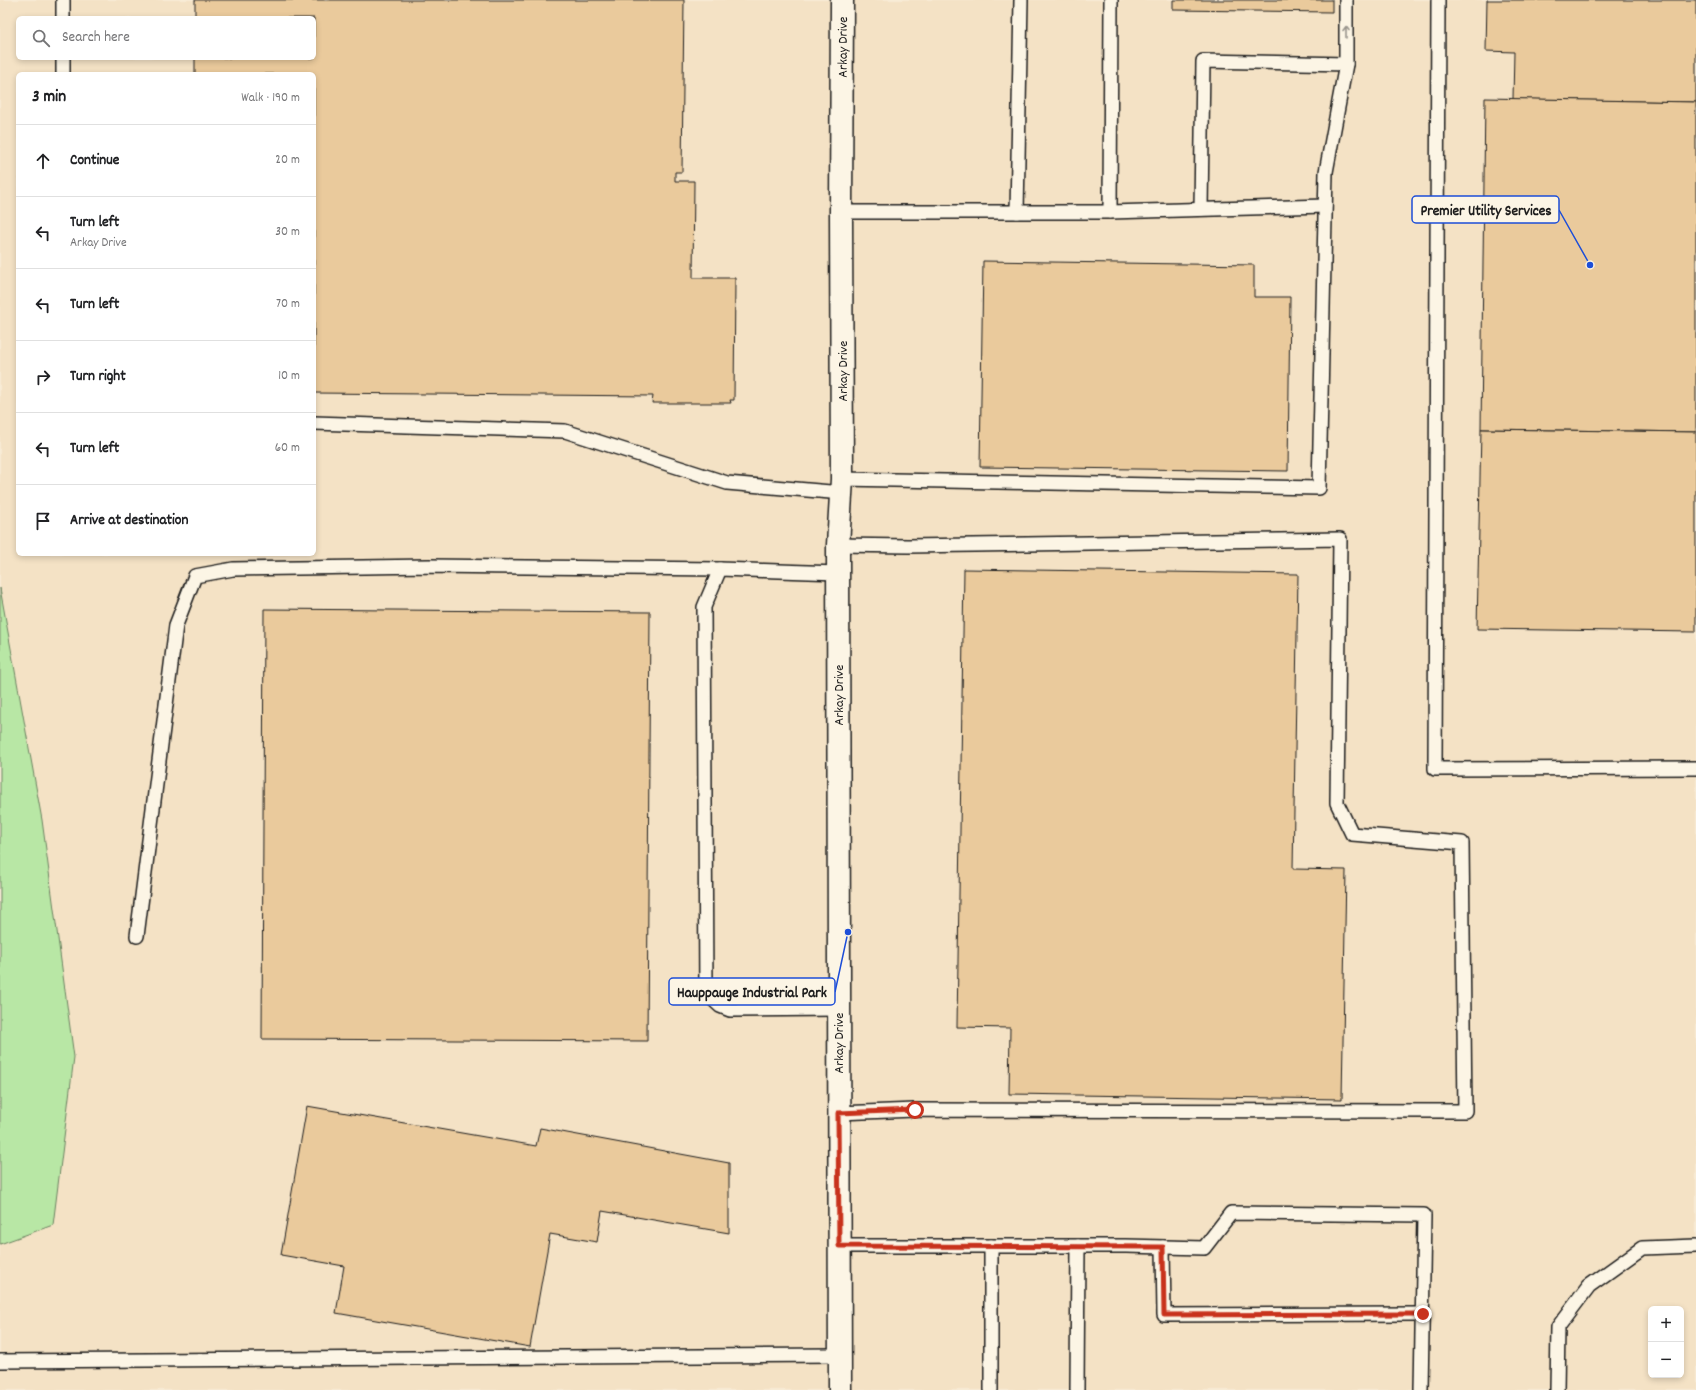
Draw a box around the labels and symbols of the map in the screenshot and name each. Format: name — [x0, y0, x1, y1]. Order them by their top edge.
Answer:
street label: Arkay Drive — [834, 17, 854, 78]
one-way arrow — [1342, 26, 1350, 39]
callout: Premier Utility Services — [1412, 196, 1559, 223]
text: Premier Utility Services — [1420, 201, 1552, 223]
street label: Arkay Drive — [834, 341, 854, 402]
street label: Arkay Drive — [830, 665, 850, 726]
callout: Hauppauge Industrial Park — [669, 978, 835, 1005]
text: Hauppauge Industrial Park — [677, 983, 827, 1005]
street label: Arkay Drive — [830, 1013, 850, 1074]
route start — [906, 1101, 924, 1119]
route end — [1414, 1305, 1432, 1323]

